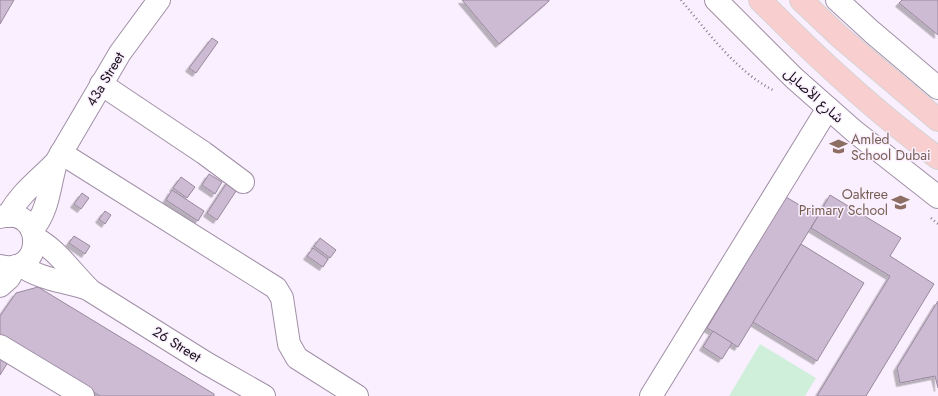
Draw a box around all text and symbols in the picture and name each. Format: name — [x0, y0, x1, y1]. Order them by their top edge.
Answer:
street label: 43a Street — [81, 48, 129, 110]
street label: شارع الأصايل — [779, 63, 848, 128]
place label: Amled School Dubai — [851, 129, 931, 165]
school or university icon: Amled School Dubai — [828, 137, 848, 157]
place label: Oaktree Primary School — [799, 184, 888, 220]
school or university icon: Oaktree Primary School — [891, 192, 911, 212]
street label: 26 Street — [149, 321, 206, 367]

